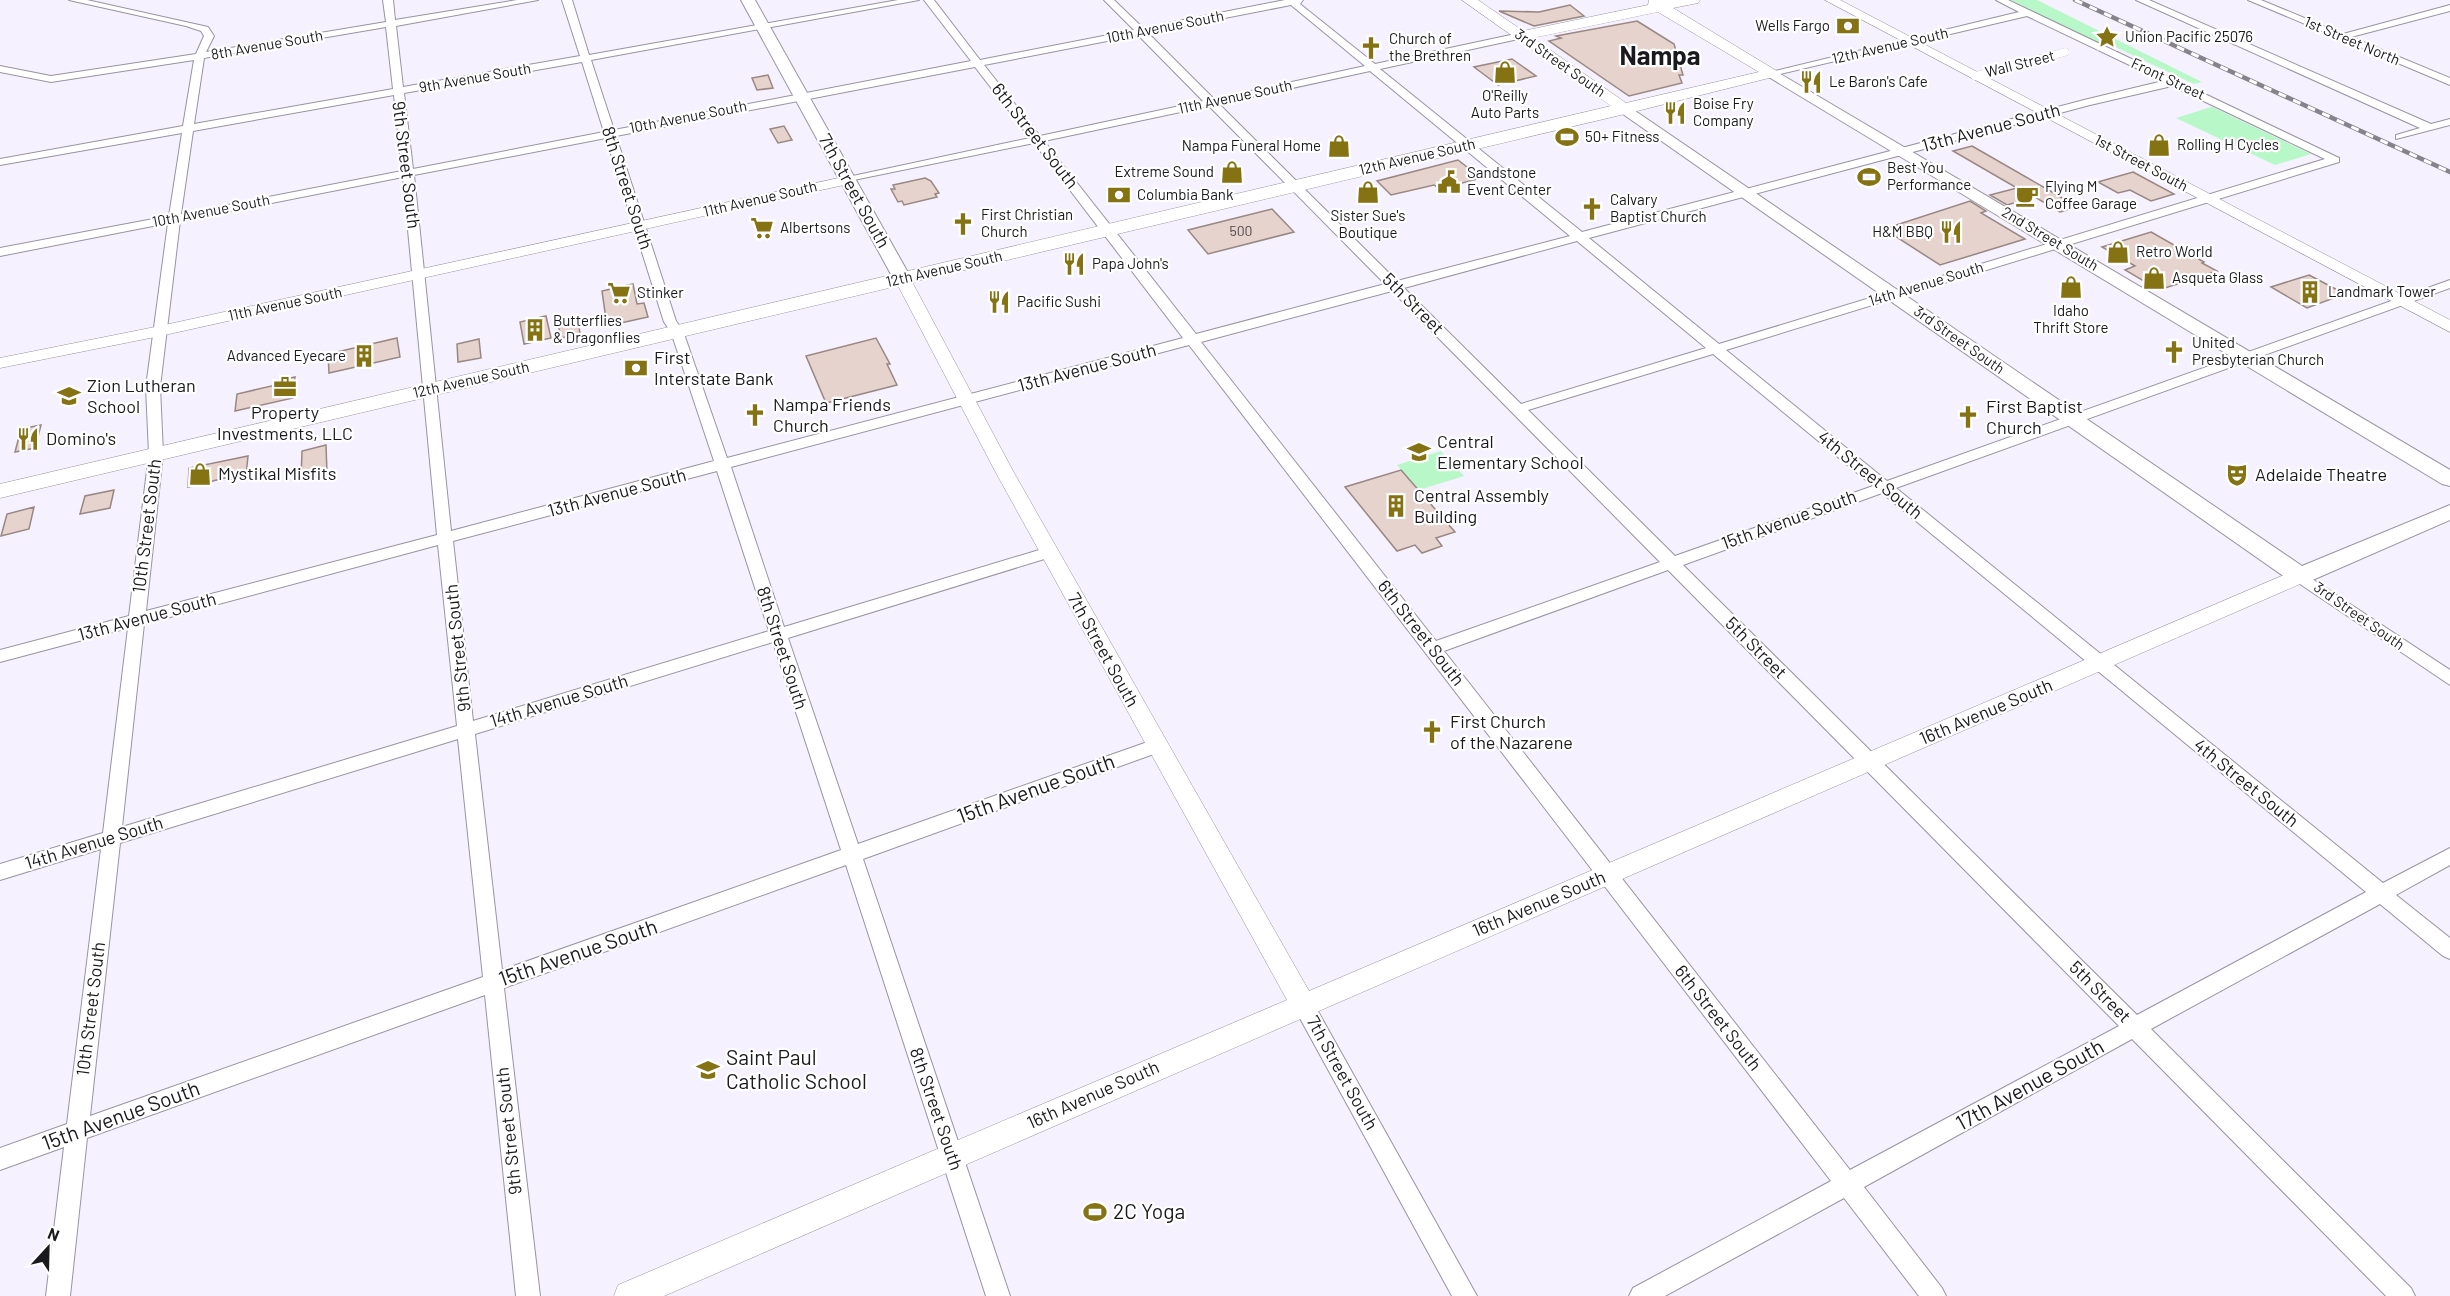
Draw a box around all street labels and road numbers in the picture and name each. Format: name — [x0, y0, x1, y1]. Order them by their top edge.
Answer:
street label: 10th Avenue South — [1104, 6, 1225, 46]
street label: 1st Street North — [2302, 12, 2403, 68]
street label: 12th Avenue South — [1830, 23, 1950, 67]
street label: 3rd Street South — [1512, 24, 1609, 100]
street label: 8th Avenue South — [209, 25, 324, 63]
street label: Wall Street — [1983, 46, 2056, 80]
street label: Front Street — [2129, 53, 2208, 103]
street label: 9th Avenue South — [417, 58, 532, 96]
street label: 11th Avenue South — [1176, 75, 1294, 117]
street label: 6th Street South — [988, 78, 1084, 193]
street label: 10th Avenue South — [627, 96, 748, 136]
street label: 13th Avenue South — [1919, 98, 2062, 156]
street label: 9th Street South — [388, 100, 426, 230]
street label: 8th Street South — [598, 123, 658, 252]
street label: 7th Street South — [814, 129, 895, 252]
street label: 1st Street South — [2092, 130, 2191, 194]
street label: 12th Avenue South — [1357, 134, 1477, 178]
street label: 11th Avenue South — [701, 176, 818, 220]
street label: 10th Avenue South — [150, 190, 271, 230]
street label: 2nd Street South — [1999, 202, 2102, 274]
street label: 12th Avenue South — [884, 246, 1004, 290]
street label: 14th Avenue South — [1866, 257, 1985, 309]
street label: 5th Street — [1378, 268, 1449, 339]
street label: 11th Avenue South — [226, 282, 344, 324]
street label: 3rd Street South — [1911, 301, 2008, 377]
street label: 13th Avenue South — [1015, 338, 1158, 396]
street label: 12th Avenue South — [411, 357, 531, 401]
street label: 4th Street South — [1814, 425, 1928, 523]
street label: 10th Street South — [127, 457, 165, 594]
street label: 13th Avenue South — [545, 463, 688, 521]
street label: 15th Avenue South — [1718, 484, 1859, 554]
street label: 6th Street South — [1374, 575, 1470, 690]
street label: 3rd Street South — [2311, 577, 2408, 653]
street label: 9th Street South — [439, 583, 475, 713]
street label: 8th Street South — [753, 583, 813, 712]
street label: 13th Avenue South — [75, 587, 218, 645]
street label: 7th Street South — [1063, 588, 1144, 711]
street label: 5th Street — [1721, 612, 1792, 683]
street label: 14th Avenue South — [487, 669, 630, 731]
street label: 16th Avenue South — [1916, 673, 2055, 749]
street label: 4th Street South — [2190, 733, 2304, 831]
street label: 15th Avenue South — [953, 747, 1118, 828]
street label: 14th Avenue South — [22, 811, 165, 873]
street label: 16th Avenue South — [1469, 865, 1608, 941]
street label: 15th Avenue South — [495, 913, 660, 990]
street label: 10th Street South — [71, 940, 109, 1077]
street label: 5th Street — [2065, 956, 2136, 1027]
street label: 6th Street South — [1671, 960, 1767, 1075]
street label: 7th Street South — [1302, 1011, 1383, 1134]
street label: 17th Avenue South — [1951, 1033, 2108, 1135]
street label: 8th Street South — [906, 1044, 968, 1173]
street label: 16th Avenue South — [1023, 1055, 1162, 1133]
street label: 9th Street South — [490, 1066, 526, 1196]
street label: 15th Avenue South — [38, 1074, 203, 1155]

